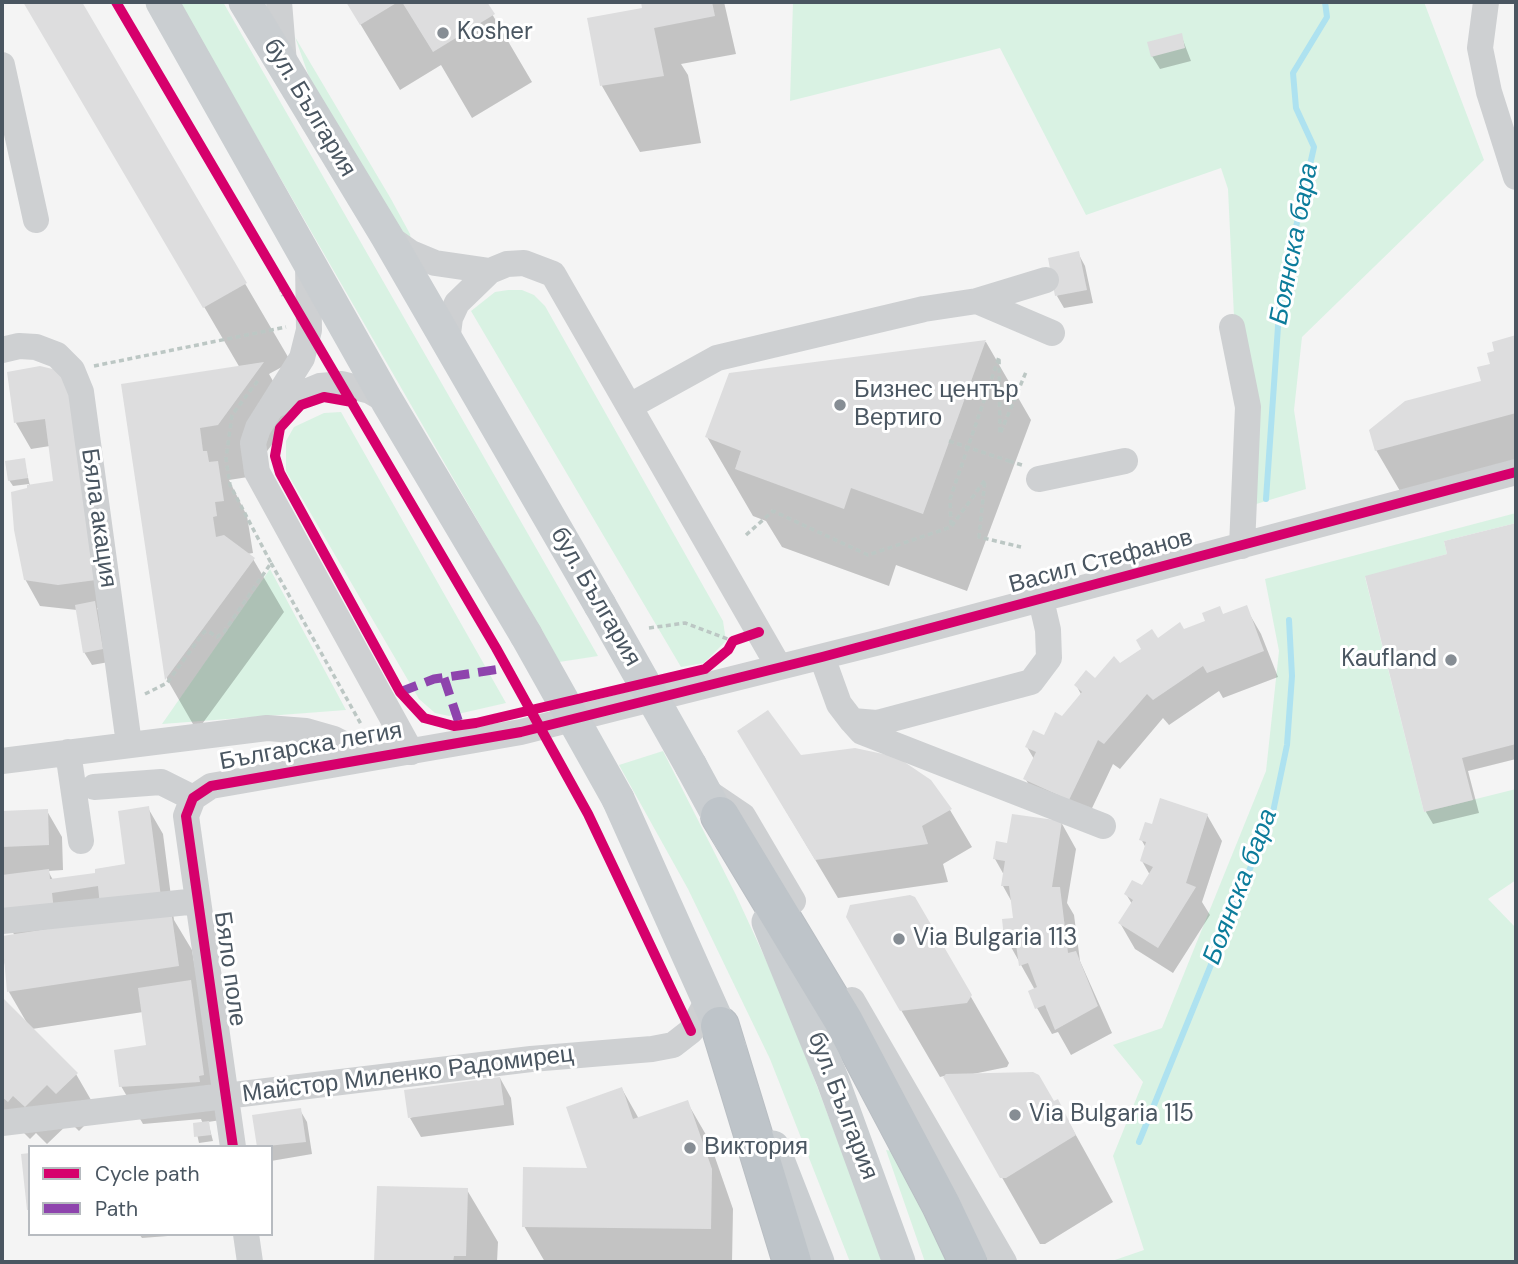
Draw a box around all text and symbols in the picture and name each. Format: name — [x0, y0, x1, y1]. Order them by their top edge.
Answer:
place label: Kosher — [457, 19, 533, 47]
marker: Kosher — [435, 25, 451, 41]
street label: бул. България — [257, 34, 361, 182]
water label: Боянска бара — [1264, 160, 1326, 328]
place label: Бизнес център Вертиго — [854, 377, 1019, 433]
marker: Бизнес център Вертиго — [832, 397, 848, 413]
street label: Бяла акация — [74, 447, 122, 589]
street label: бул. България — [544, 522, 646, 672]
street label: Васил Стефанов — [1006, 524, 1196, 600]
place label: Kaufland — [1341, 646, 1437, 674]
marker: Kaufland — [1443, 652, 1459, 668]
street label: Българска легия — [217, 717, 405, 777]
water label: Боянска бара — [1197, 805, 1285, 969]
street label: Бяло поле — [207, 910, 251, 1028]
place label: Via Bulgaria 113 — [913, 925, 1078, 953]
marker: Via Bulgaria 113 — [891, 931, 907, 947]
street label: бул. България — [801, 1028, 883, 1184]
street label: Майстор Миленко Радомирец — [241, 1040, 575, 1110]
place label: Via Bulgaria 115 — [1029, 1101, 1194, 1129]
marker: Via Bulgaria 115 — [1007, 1107, 1023, 1123]
place label: Виктория — [704, 1134, 808, 1162]
marker: Виктория — [682, 1140, 698, 1156]
legend — [28, 1145, 273, 1236]
text: Cycle path — [95, 1160, 200, 1188]
text: Path — [95, 1195, 138, 1223]

